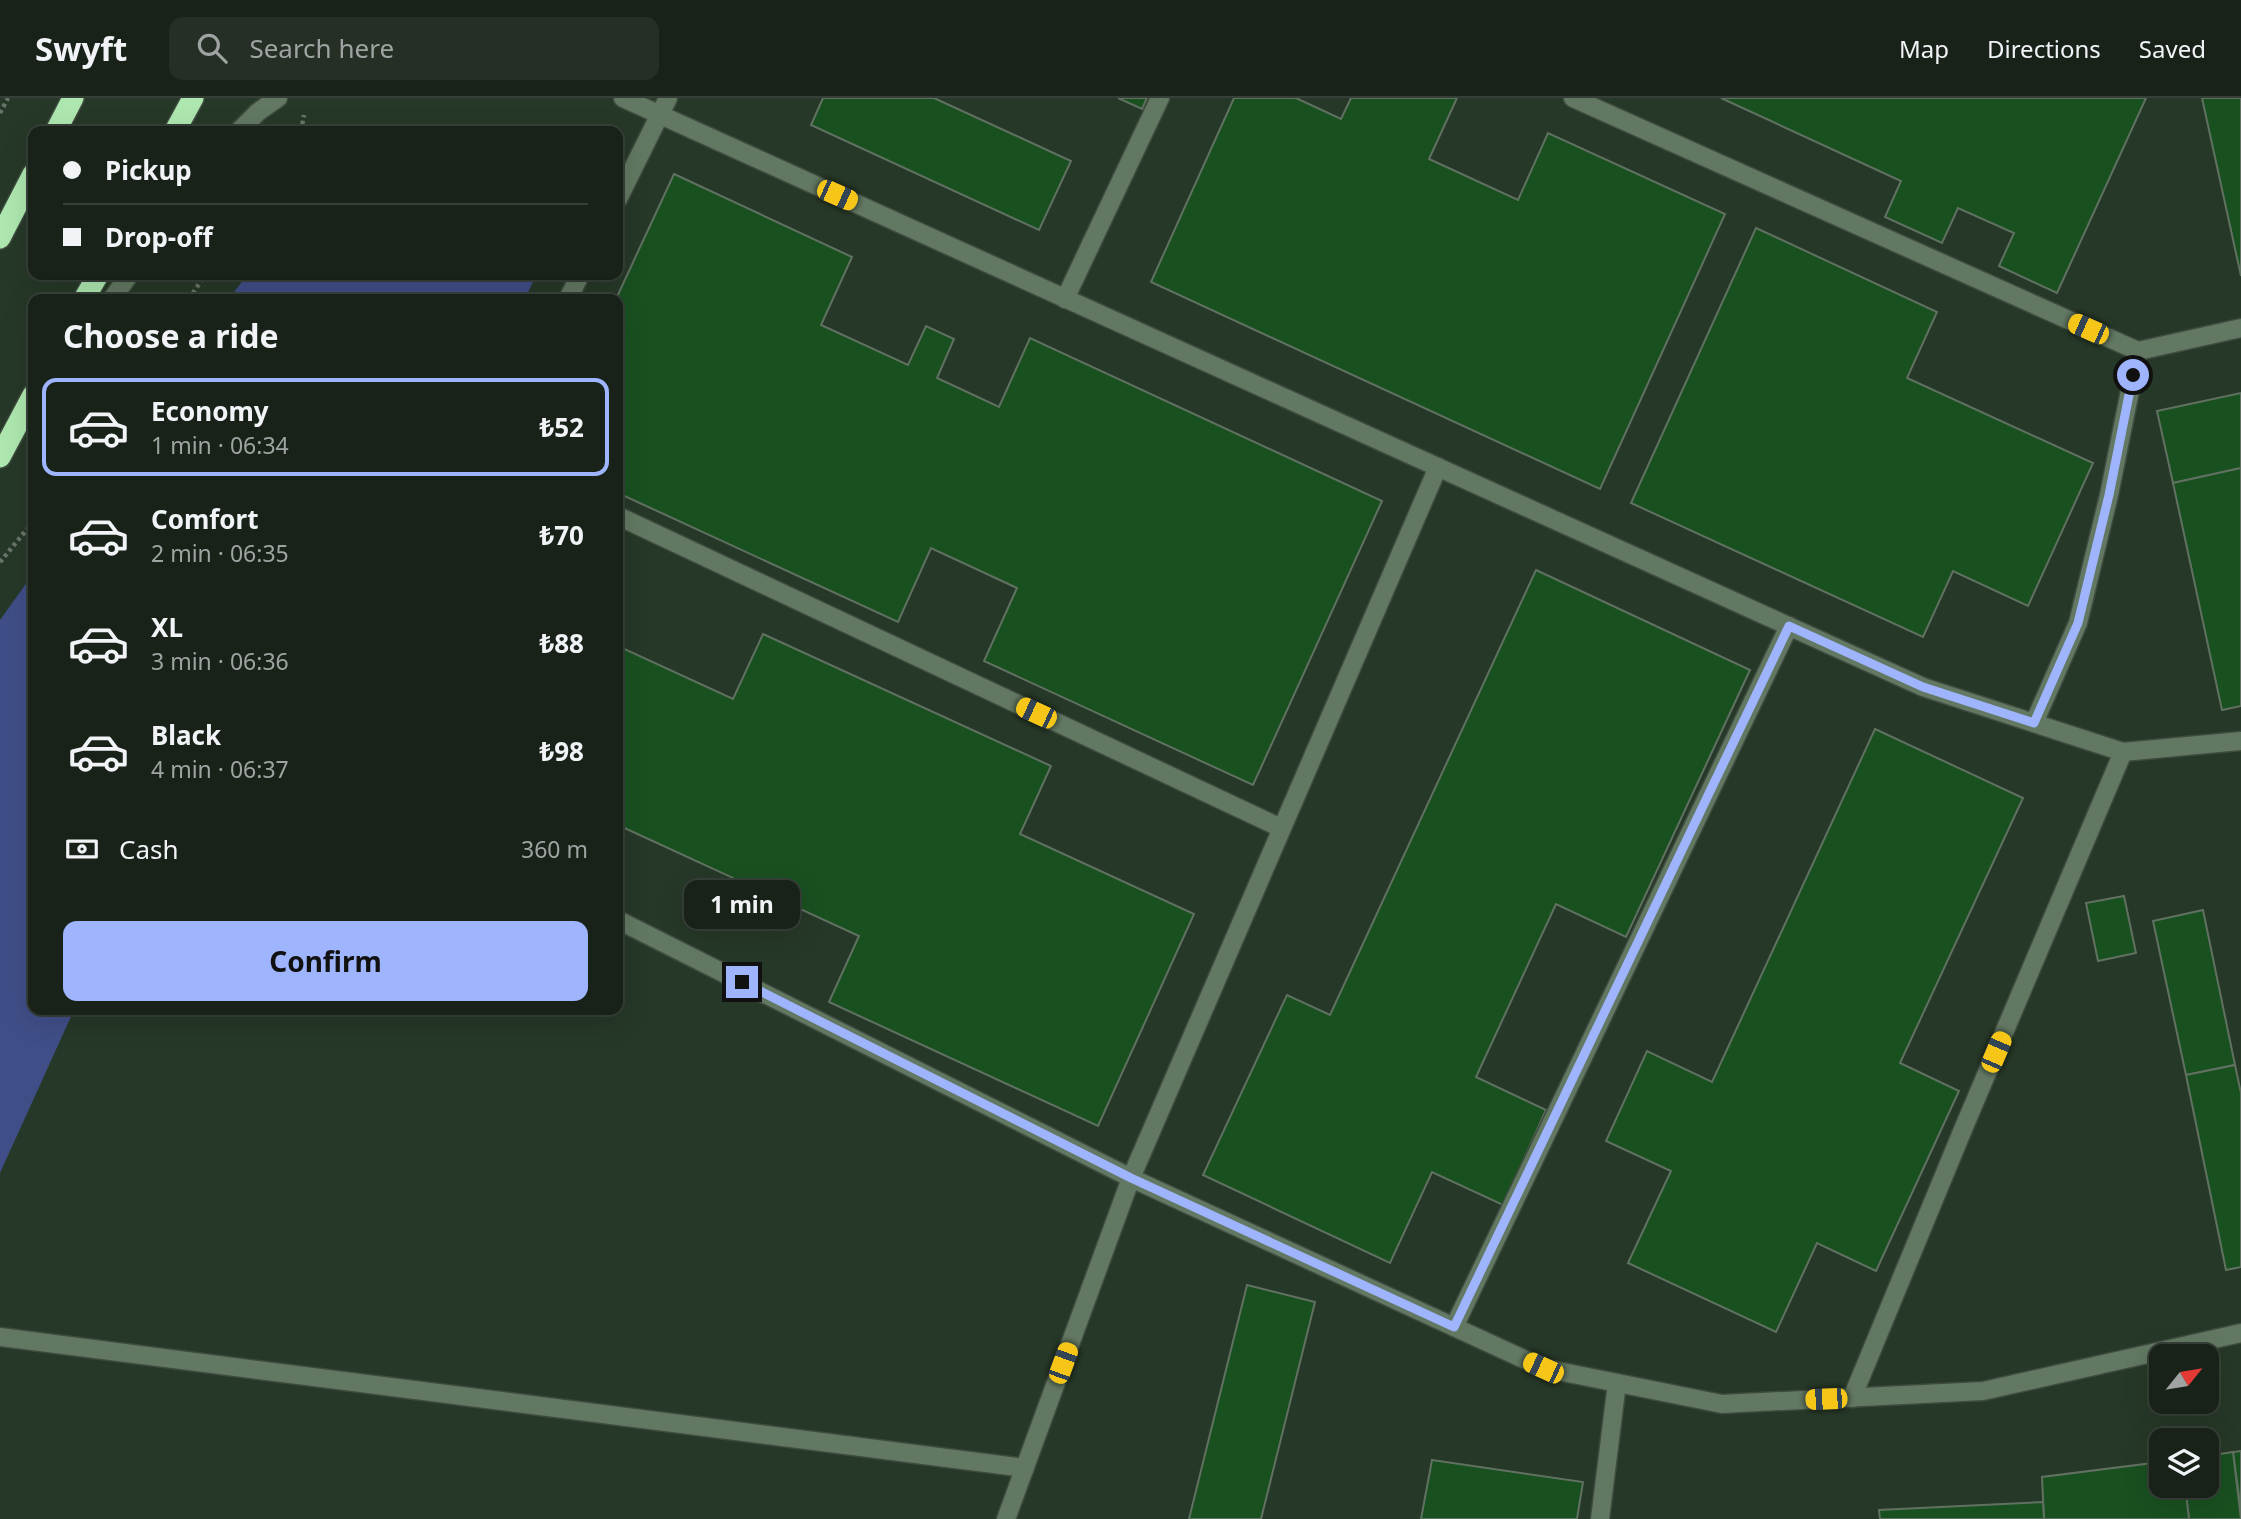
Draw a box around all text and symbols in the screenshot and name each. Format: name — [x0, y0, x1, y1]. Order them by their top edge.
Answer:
search box — [169, 17, 659, 80]
text: Swyft — [35, 26, 127, 71]
icon: search — [193, 29, 231, 67]
text: Search here — [249, 30, 394, 66]
text: Map — [1899, 32, 1949, 65]
text: Directions — [1987, 32, 2101, 65]
text: Saved — [2139, 32, 2206, 65]
text: Pickup — [105, 152, 192, 188]
car — [814, 177, 861, 213]
text: Drop-off — [105, 219, 212, 255]
car — [2065, 311, 2112, 347]
text: Choose a ride — [63, 314, 279, 357]
route start — [2117, 359, 2149, 391]
text: Economy — [151, 393, 269, 429]
icon: car — [67, 396, 130, 459]
text: ₺52 — [539, 409, 584, 445]
text: 1 min · 06:34 — [151, 429, 289, 461]
text: Comfort — [151, 501, 259, 537]
icon: car — [67, 504, 130, 567]
text: ₺70 — [539, 517, 584, 553]
text: 2 min · 06:35 — [151, 537, 289, 569]
text: XL — [151, 609, 183, 645]
icon: car — [67, 612, 130, 675]
text: ₺88 — [539, 625, 584, 661]
text: 3 min · 06:36 — [151, 645, 289, 677]
car — [1013, 695, 1060, 731]
text: Black — [151, 717, 221, 753]
icon: car — [67, 720, 130, 783]
text: ₺98 — [539, 733, 584, 769]
text: 4 min · 06:37 — [151, 753, 289, 785]
icon: cash — [63, 830, 101, 868]
text: Cash — [119, 831, 179, 867]
text: 360 m — [521, 833, 588, 865]
callout: 1 min — [684, 880, 800, 930]
text: 1 min — [710, 888, 774, 920]
button: Confirm — [63, 921, 588, 1001]
route end — [726, 966, 758, 998]
car — [1979, 1029, 2014, 1075]
car — [1046, 1340, 1081, 1386]
north arrow — [2149, 1344, 2219, 1414]
map controls — [2149, 1344, 2219, 1498]
car — [1520, 1350, 1567, 1386]
car — [1805, 1388, 1848, 1410]
button: layers — [2149, 1428, 2219, 1498]

